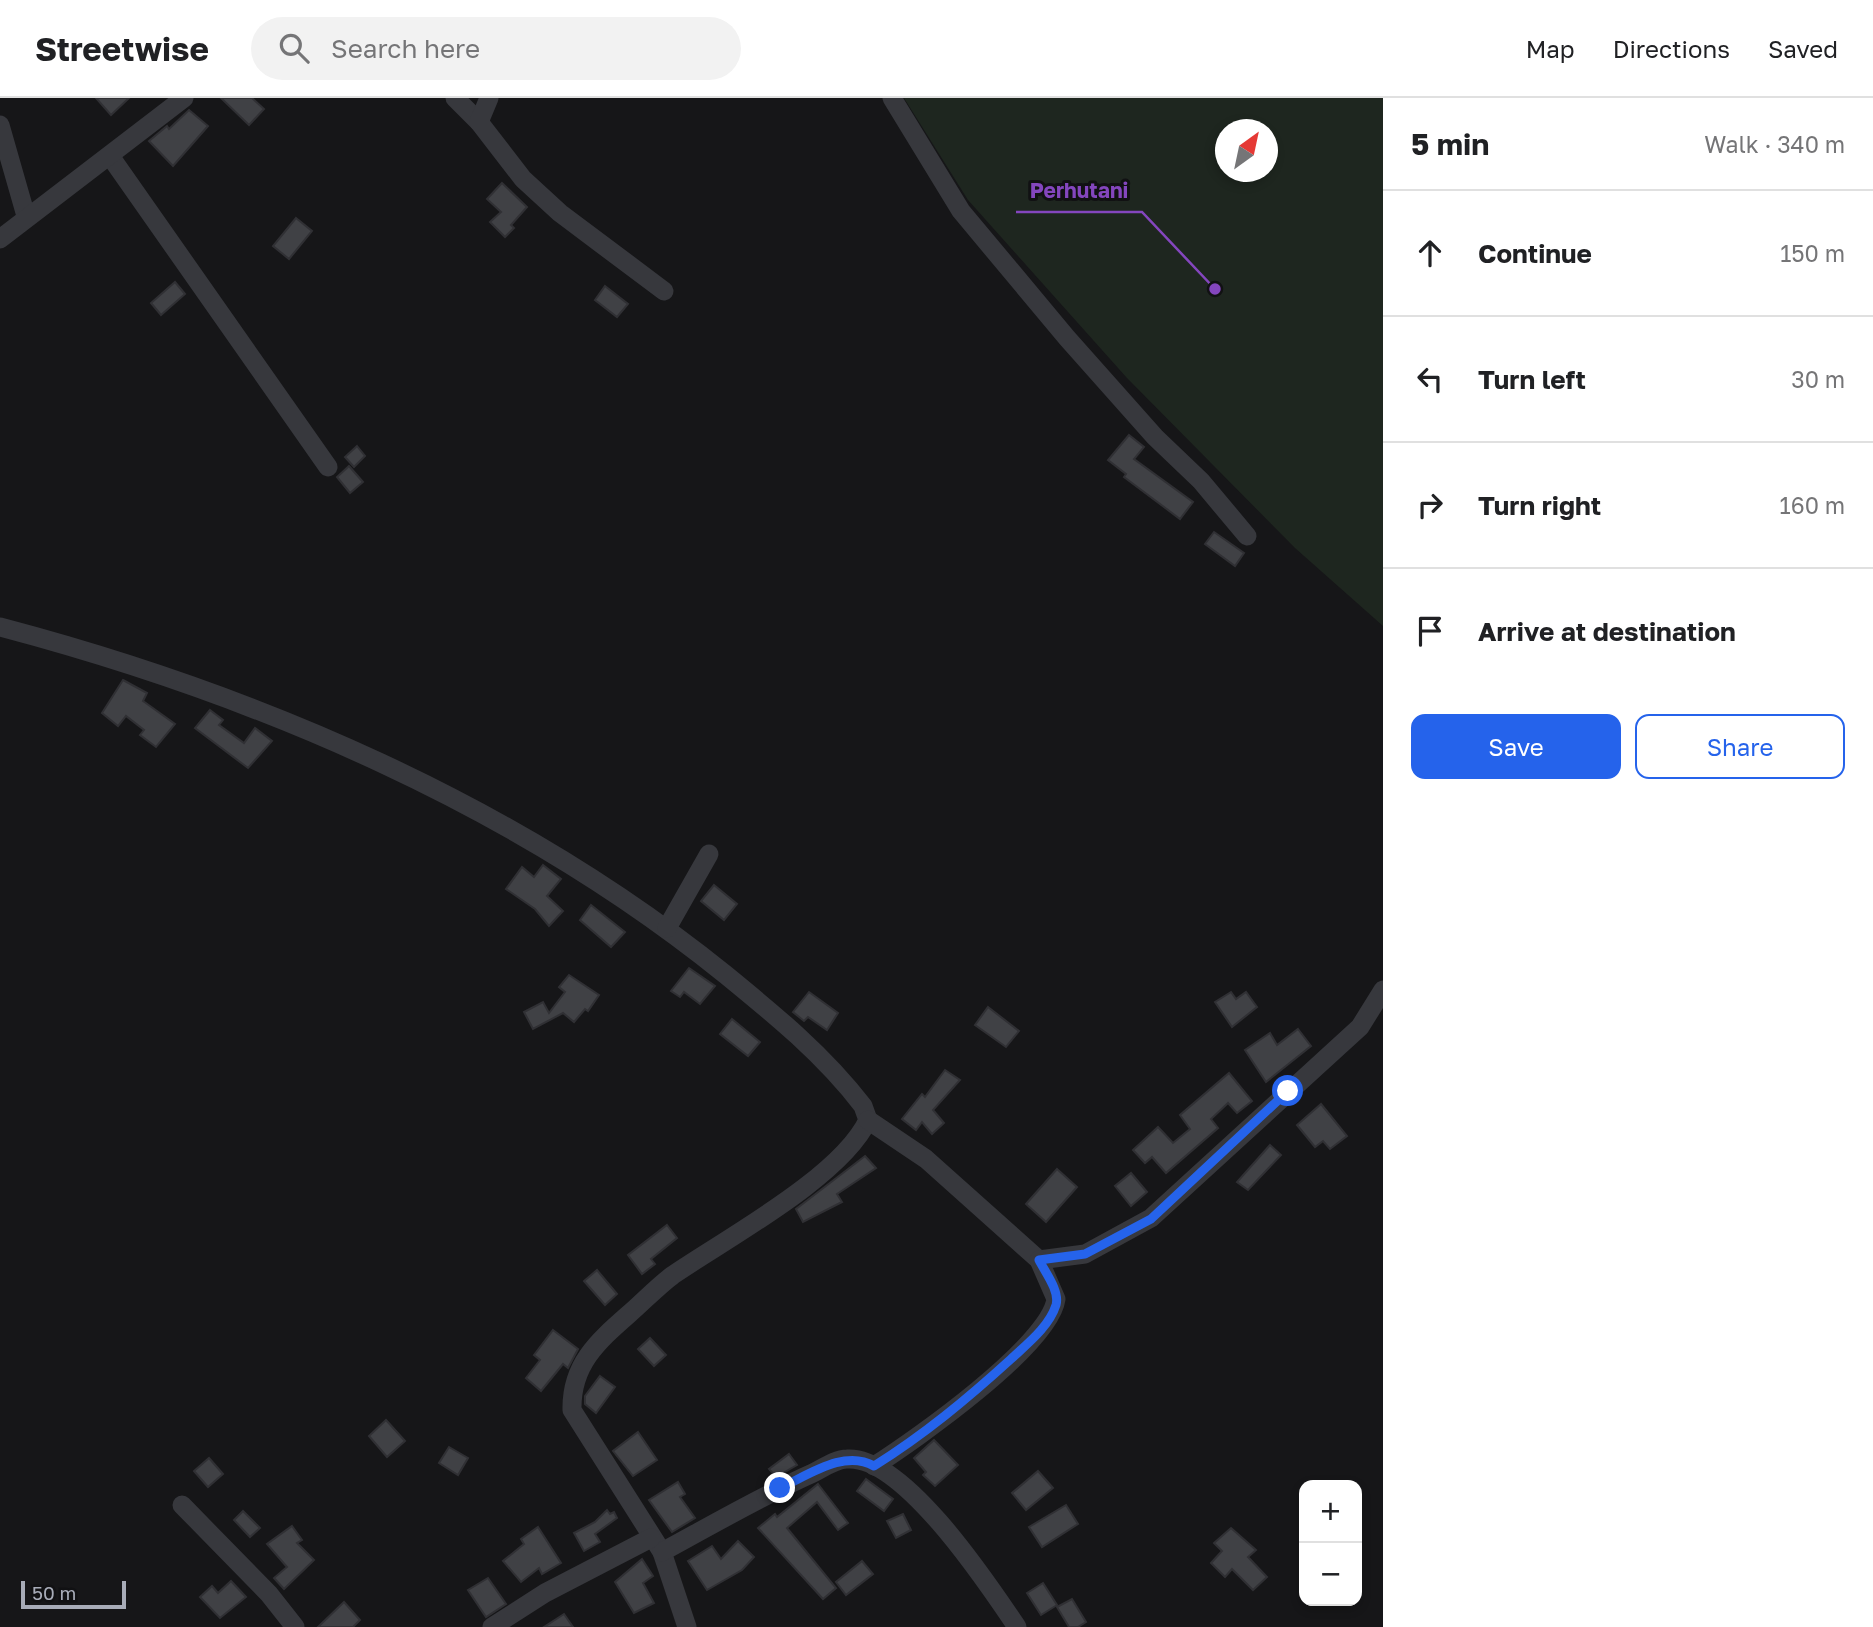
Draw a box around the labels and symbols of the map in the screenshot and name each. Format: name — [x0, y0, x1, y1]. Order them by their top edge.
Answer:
north arrow — [1215, 119, 1278, 182]
callout: Perhutani — [1016, 170, 1142, 212]
text: Perhutani — [1030, 177, 1128, 203]
route start — [1272, 1075, 1303, 1106]
route end — [764, 1472, 795, 1503]
scale bar — [21, 1578, 126, 1610]

